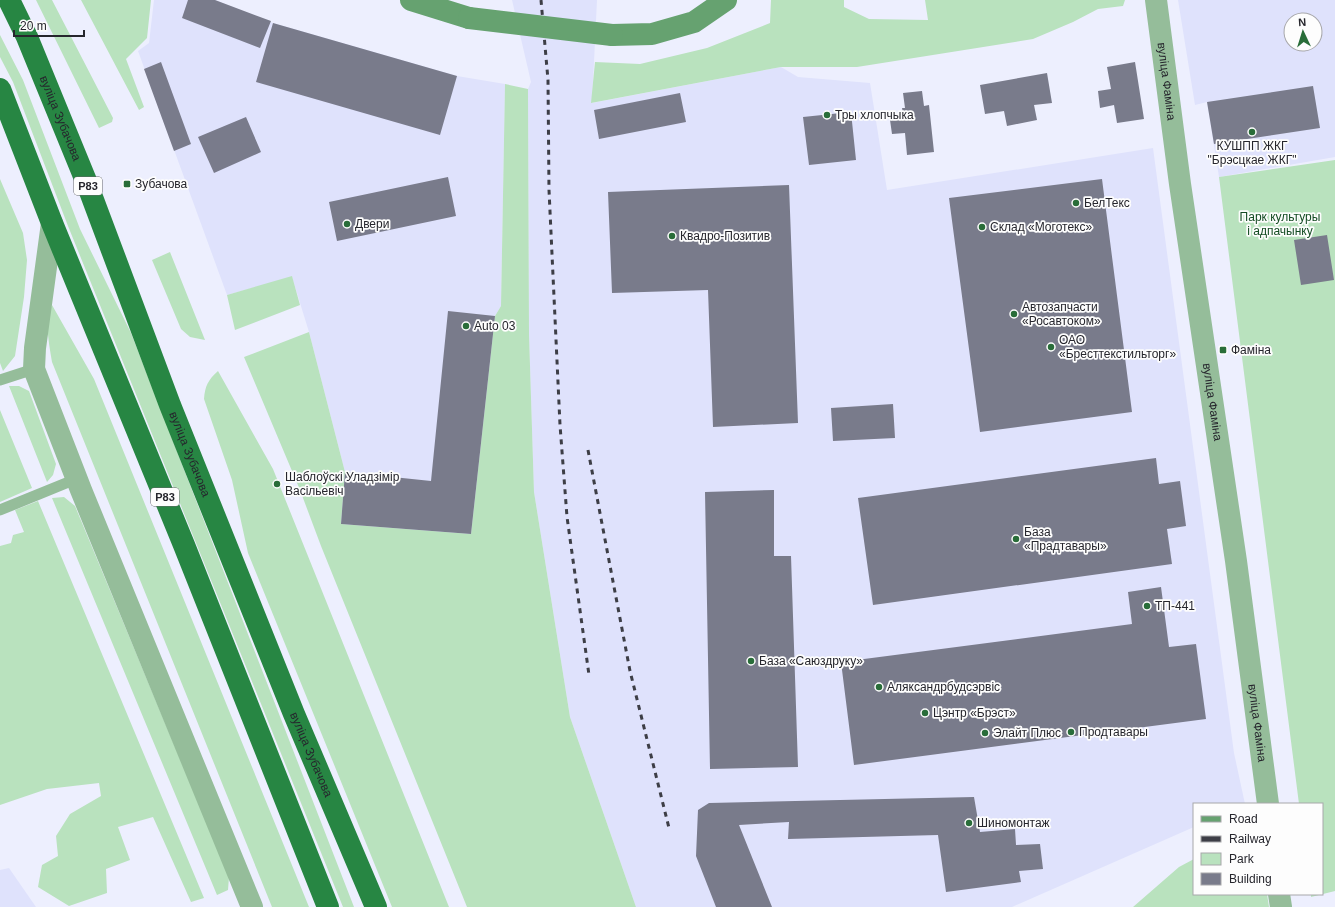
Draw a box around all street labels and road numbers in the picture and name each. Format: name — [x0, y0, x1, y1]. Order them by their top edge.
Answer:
street label: вуліца Фаміна — [1155, 41, 1179, 121]
street label: вуліца Зубачова — [37, 74, 84, 163]
road number: Р83 — [74, 177, 102, 195]
street label: вуліца Фаміна — [1200, 362, 1225, 442]
street label: вуліца Зубачова — [166, 409, 213, 499]
road number: Р83 — [151, 488, 179, 506]
street label: вуліца Фаміна — [1245, 683, 1269, 763]
street label: вуліца Зубачова — [287, 710, 336, 799]

